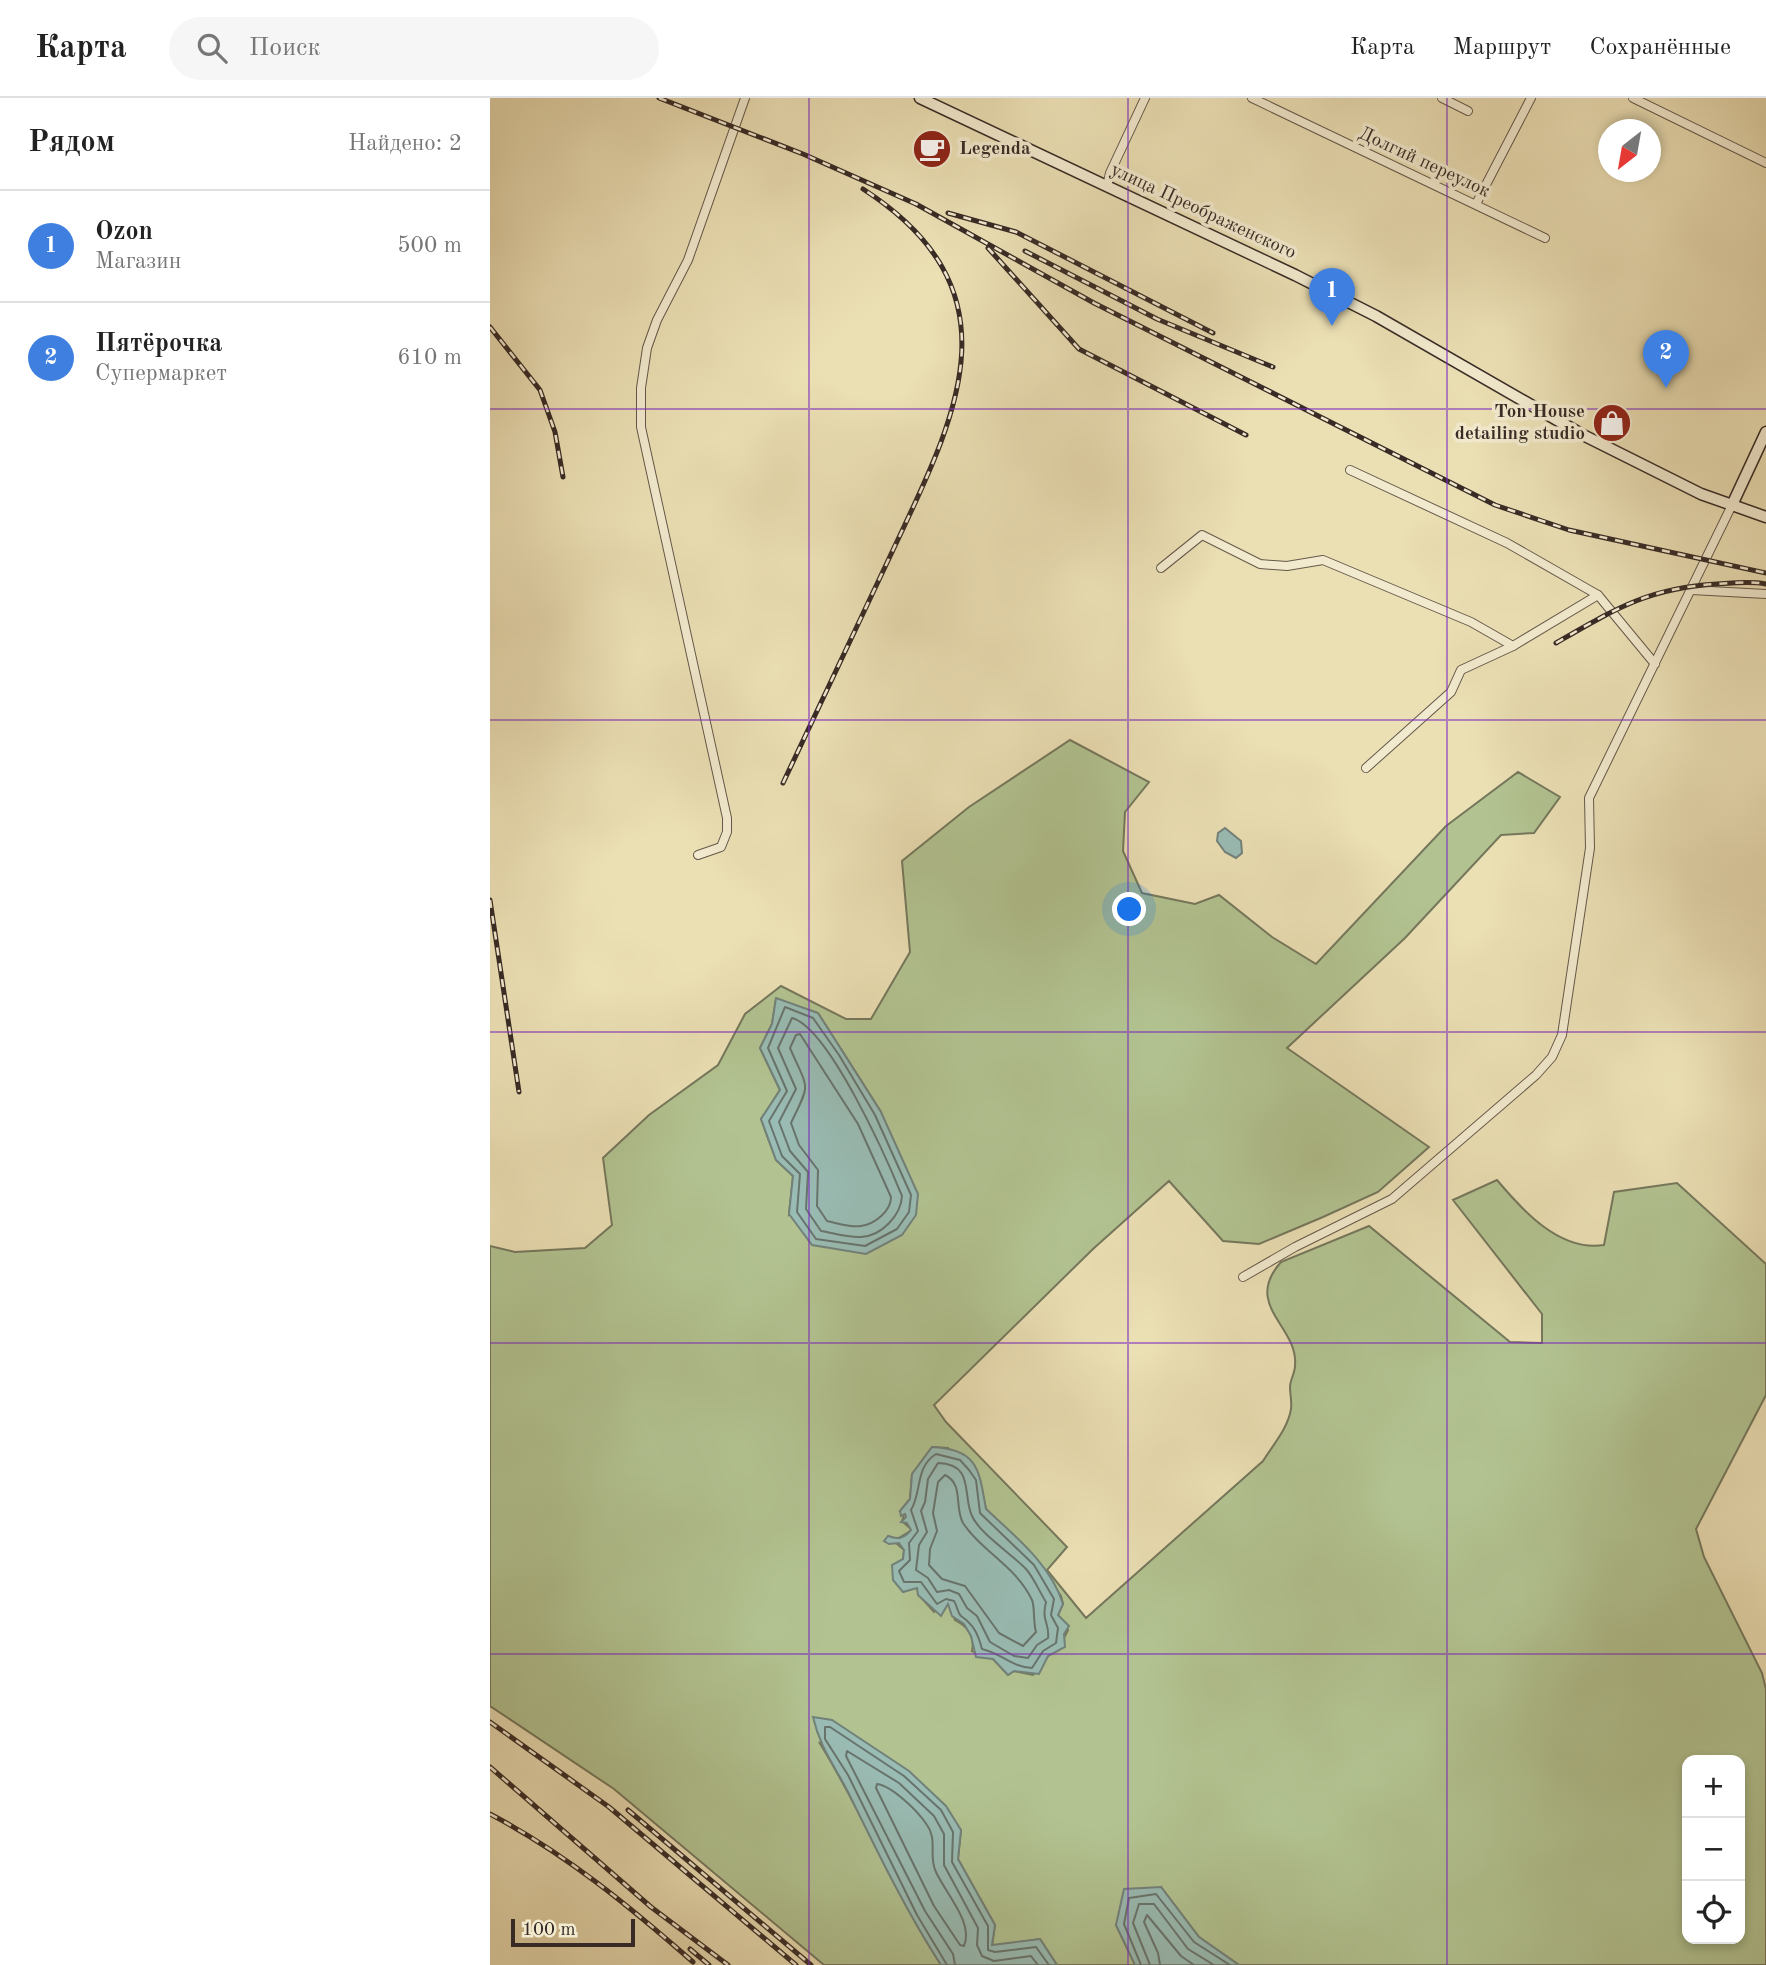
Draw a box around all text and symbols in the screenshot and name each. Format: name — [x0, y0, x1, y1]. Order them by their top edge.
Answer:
search box — [169, 17, 659, 80]
icon: search — [193, 29, 231, 67]
text: Карта — [35, 32, 127, 65]
text: Поиск — [249, 35, 321, 61]
text: Карта — [1350, 36, 1415, 60]
text: Маршрут — [1453, 36, 1551, 60]
text: Сохранённые — [1589, 36, 1731, 60]
north arrow — [1598, 119, 1661, 182]
street label: Долгий переулок — [1355, 124, 1493, 202]
text: Рядом — [28, 128, 115, 158]
cafe icon: Legenda — [911, 128, 953, 170]
text: Найдено: 2 — [348, 132, 462, 155]
place label: Legenda — [959, 140, 1031, 159]
street label: улица Преображенского — [1107, 161, 1299, 263]
text: Ozon — [95, 219, 153, 245]
text: 1 — [44, 234, 58, 257]
text: 500 m — [397, 234, 462, 257]
text: Магазин — [95, 250, 181, 273]
pin: 1 — [1309, 268, 1355, 326]
pin: 2 — [1643, 330, 1689, 388]
text: Пятёрочка — [95, 331, 223, 357]
text: 2 — [44, 346, 58, 369]
text: 610 m — [397, 346, 462, 369]
text: Супермаркет — [95, 362, 227, 385]
shop icon: Ton House detailing studio — [1591, 402, 1633, 444]
place label: Ton House detailing studio — [1455, 403, 1585, 444]
your location — [1112, 892, 1146, 926]
map controls — [1682, 1755, 1745, 1944]
button: + — [1682, 1755, 1745, 1818]
button: − — [1682, 1818, 1745, 1881]
button: locate — [1682, 1881, 1745, 1944]
scale bar — [511, 1916, 635, 1948]
text: 100 m — [522, 1921, 575, 1940]

